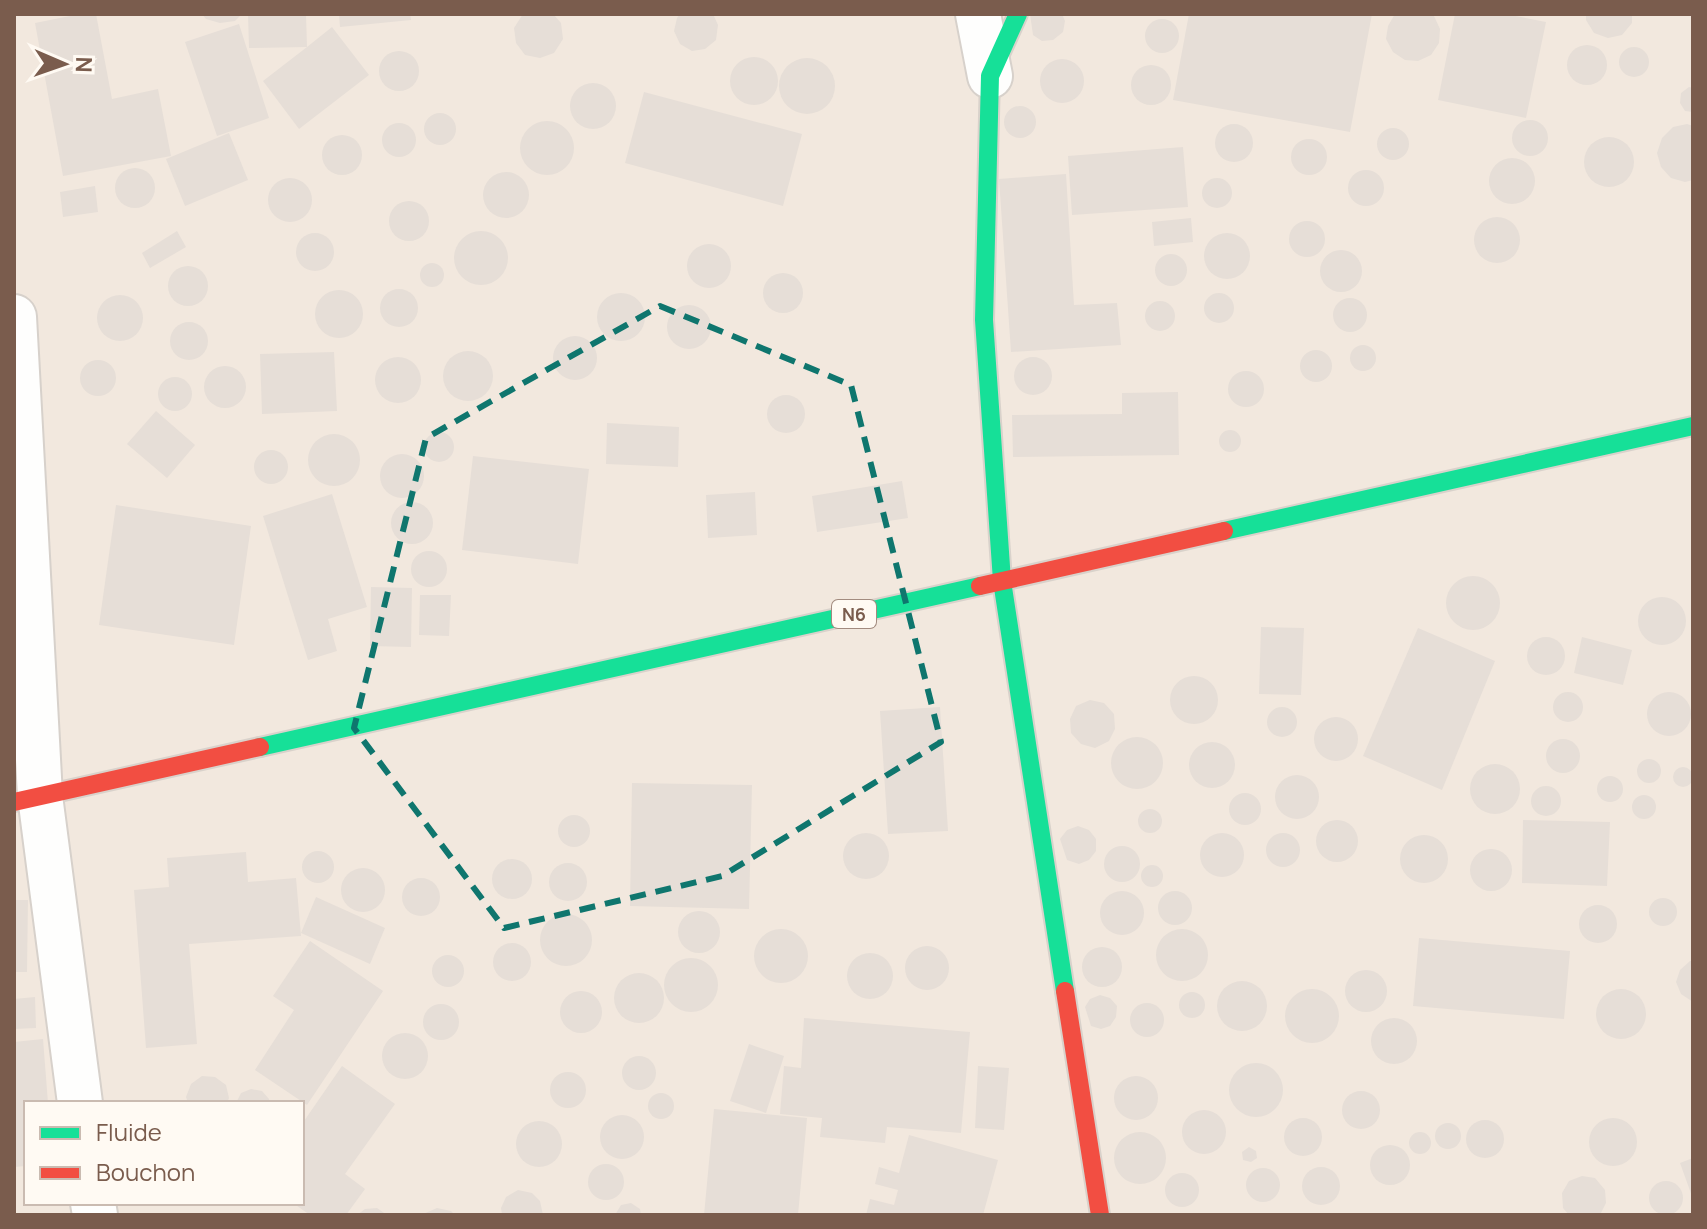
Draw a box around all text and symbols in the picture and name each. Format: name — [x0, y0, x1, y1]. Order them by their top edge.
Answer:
north arrow — [24, 24, 104, 104]
text: N — [69, 56, 99, 73]
road number: N6 — [832, 600, 876, 628]
legend — [24, 1101, 304, 1205]
text: Fluide — [96, 1115, 162, 1148]
text: Bouchon — [96, 1155, 195, 1188]

